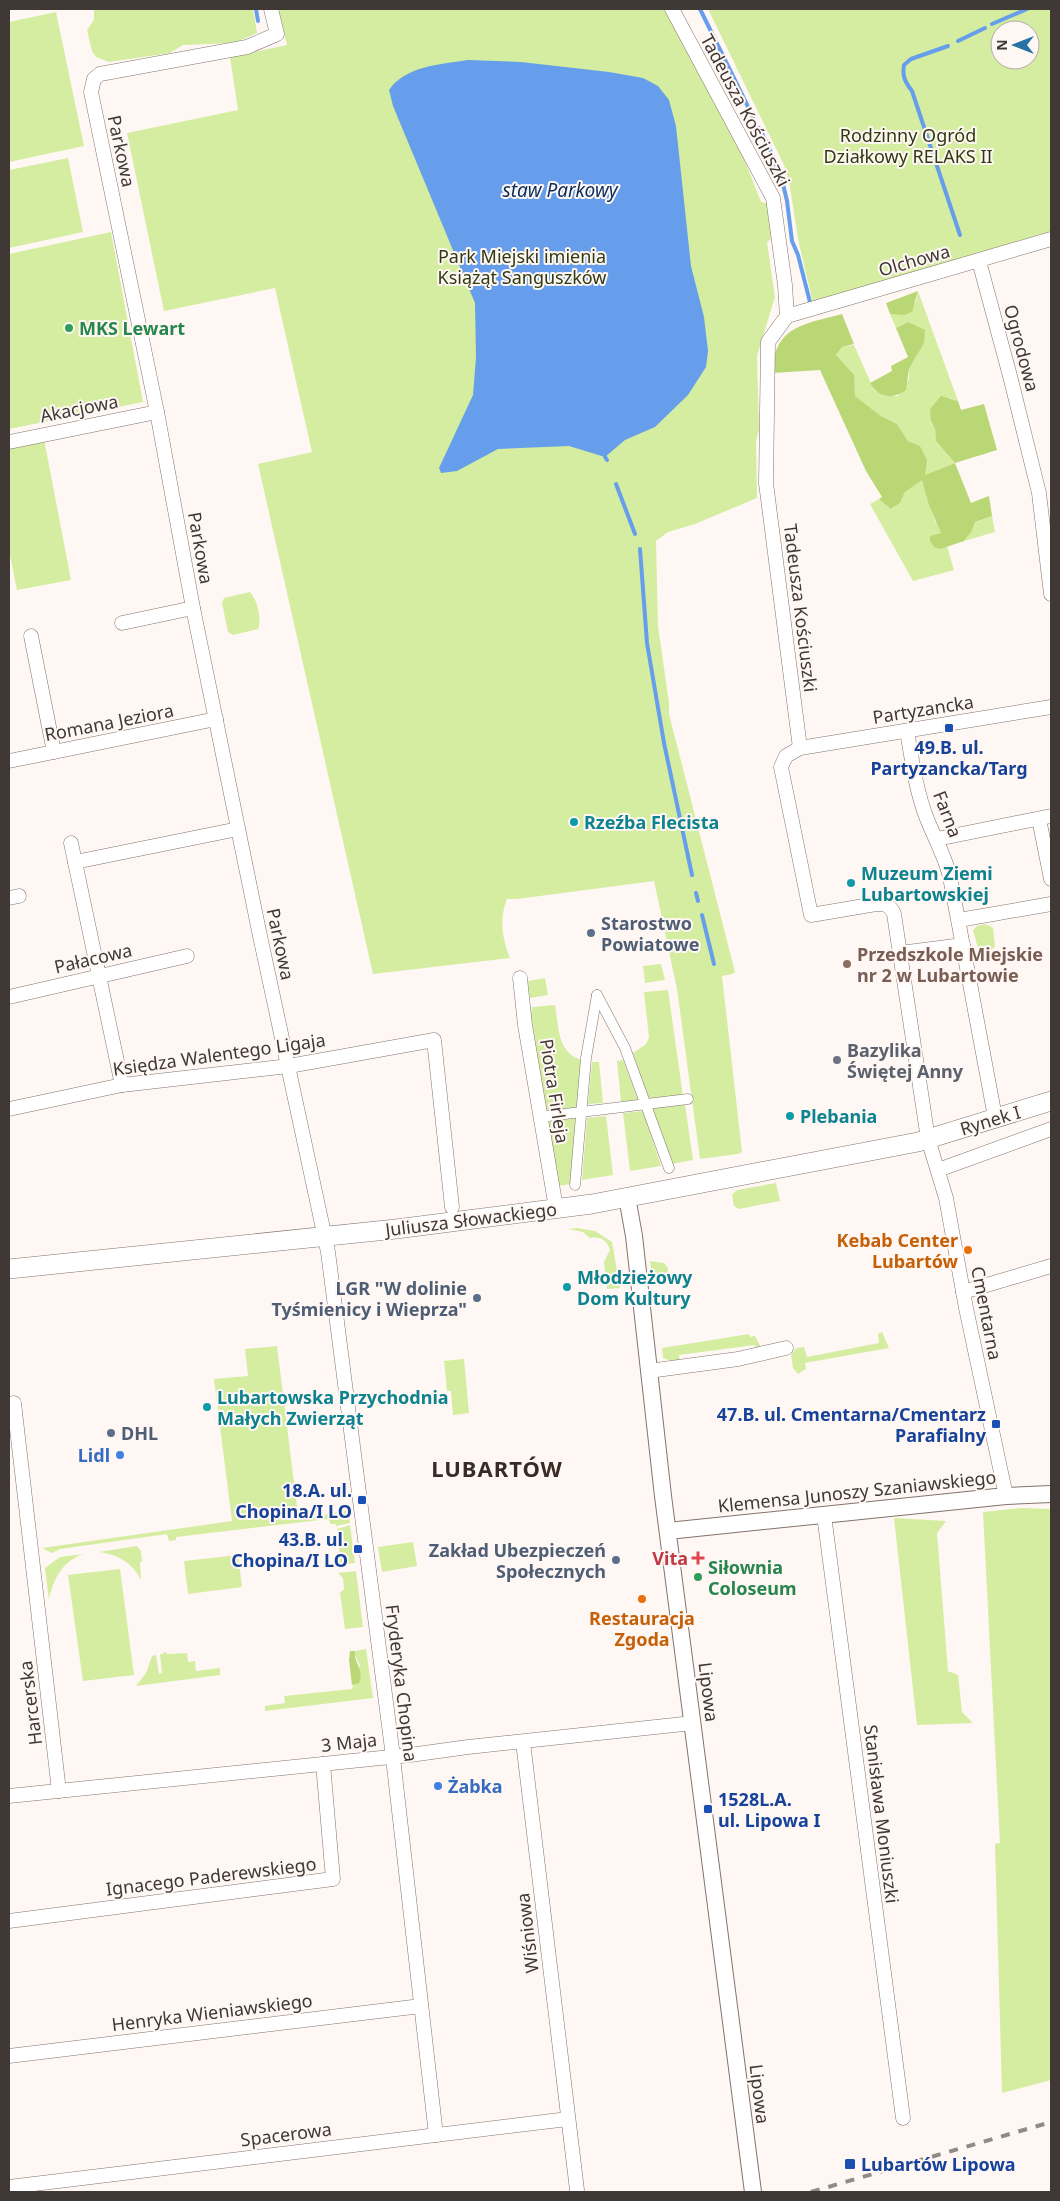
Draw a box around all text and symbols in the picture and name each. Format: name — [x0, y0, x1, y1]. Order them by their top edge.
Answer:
north arrow — [990, 20, 1040, 70]
street label: Tadeusza Kościuszki — [696, 30, 796, 190]
text: N — [992, 39, 1011, 51]
street label: Parkowa — [103, 113, 141, 189]
park label: Rodzinny Ogród Działkowy RELAKS II — [823, 123, 993, 168]
water label: staw Parkowy — [502, 177, 619, 203]
street label: Olchowa — [875, 238, 953, 282]
park label: Park Miejski imienia Książąt Sanguszków — [438, 244, 606, 289]
street label: Ogrodowa — [999, 302, 1045, 394]
place label: MKS Lewart — [79, 316, 185, 340]
marker: MKS Lewart — [63, 322, 75, 334]
street label: Akacjowa — [38, 389, 120, 427]
street label: Parkowa — [183, 510, 219, 586]
street label: Tadeusza Kościuszki — [779, 523, 823, 693]
street label: Partyzancka — [871, 689, 975, 729]
street label: Romana Jeziora — [42, 698, 176, 746]
marker: 49.B. ul. Partyzancka/Targ — [943, 722, 955, 734]
place label: 49.B. ul. Partyzancka/Targ — [870, 735, 1028, 780]
street label: Farna — [928, 787, 968, 841]
place label: Rzeźba Flecista — [584, 810, 719, 834]
marker: Rzeźba Flecista — [568, 816, 580, 828]
place label: Muzeum Ziemi Lubartowskiej — [861, 861, 993, 906]
marker: Muzeum Ziemi Lubartowskiej — [845, 877, 857, 889]
street label: Parkowa — [262, 906, 300, 982]
place label: Starostwo Powiatowe — [601, 911, 700, 956]
marker: Starostwo Powiatowe — [585, 927, 597, 939]
street label: Pałacowa — [52, 937, 134, 979]
place label: Przedszkole Miejskie nr 2 w Lubartowie — [857, 942, 1043, 987]
marker: Przedszkole Miejskie nr 2 w Lubartowie — [841, 958, 853, 970]
street label: Księdza Walentego Ligaja — [111, 1027, 327, 1081]
street label: Piotra Firleja — [535, 1037, 575, 1145]
place label: Bazylika Świętej Anny — [847, 1038, 964, 1083]
marker: Bazylika Świętej Anny — [831, 1054, 843, 1066]
street label: Rynek I — [957, 1099, 1023, 1141]
place label: Plebania — [800, 1104, 877, 1128]
marker: Plebania — [784, 1110, 796, 1122]
street label: Juliusza Słowackiego — [382, 1197, 558, 1242]
place label: Kebab Center Lubartów — [836, 1228, 959, 1273]
marker: Kebab Center Lubartów — [962, 1244, 974, 1256]
street label: Cmentarna — [966, 1264, 1008, 1362]
place label: Młodzieżowy Dom Kultury — [577, 1265, 693, 1310]
place label: LGR "W dolinie Tyśmienicy i Wieprza" — [272, 1276, 467, 1321]
marker: Młodzieżowy Dom Kultury — [561, 1281, 573, 1293]
marker: LGR "W dolinie Tyśmienicy i Wieprza" — [471, 1292, 483, 1304]
place label: Lubartowska Przychodnia Małych Zwierząt — [217, 1385, 449, 1430]
marker: Lubartowska Przychodnia Małych Zwierząt — [201, 1401, 213, 1413]
place label: 47.B. ul. Cmentarna/Cmentarz Parafialny — [717, 1402, 987, 1447]
marker: 47.B. ul. Cmentarna/Cmentarz Parafialny — [990, 1418, 1002, 1430]
place label: DHL — [121, 1421, 158, 1445]
marker: DHL — [105, 1427, 117, 1439]
place label: Lidl — [78, 1443, 110, 1467]
marker: Lidl — [114, 1449, 126, 1461]
district label: LUBARTÓW — [431, 1453, 563, 1483]
street label: Klemensa Junoszy Szaniawskiego — [717, 1464, 997, 1518]
place label: 18.A. ul. Chopina/I LO — [235, 1478, 352, 1523]
marker: 18.A. ul. Chopina/I LO — [356, 1494, 368, 1506]
place label: 43.B. ul. Chopina/I LO — [231, 1527, 348, 1572]
place label: Zakład Ubezpieczeń Społecznych — [429, 1538, 606, 1583]
marker: 43.B. ul. Chopina/I LO — [352, 1543, 364, 1555]
place label: Vita — [652, 1546, 688, 1570]
marker: Vita — [692, 1552, 704, 1564]
marker: Zakład Ubezpieczeń Społecznych — [610, 1554, 622, 1566]
place label: Siłownia Coloseum — [708, 1555, 796, 1600]
marker: Siłownia Coloseum — [692, 1571, 704, 1583]
marker: Restauracja Zgoda — [636, 1593, 648, 1605]
street label: Fryderyka Chopina — [380, 1603, 424, 1763]
place label: Restauracja Zgoda — [589, 1606, 695, 1651]
street label: Harcerska — [13, 1659, 47, 1747]
street label: Lipowa — [693, 1661, 725, 1723]
street label: Stanisława Moniuszki — [859, 1723, 905, 1905]
street label: 3 Maja — [320, 1727, 378, 1757]
place label: Żabka — [448, 1774, 503, 1798]
marker: Żabka — [432, 1780, 444, 1792]
place label: 1528L.A. ul. Lipowa I — [718, 1787, 820, 1832]
marker: 1528L.A. ul. Lipowa I — [702, 1803, 714, 1815]
street label: Ignacego Paderewskiego — [104, 1851, 318, 1901]
street label: Wiśniowa — [510, 1892, 544, 1974]
street label: Henryka Wieniawskiego — [110, 1988, 314, 2036]
street label: Lipowa — [744, 2063, 776, 2125]
street label: Spacerowa — [239, 2117, 333, 2151]
place label: Lubartów Lipowa — [861, 2152, 1016, 2176]
marker: Lubartów Lipowa — [843, 2157, 857, 2171]

